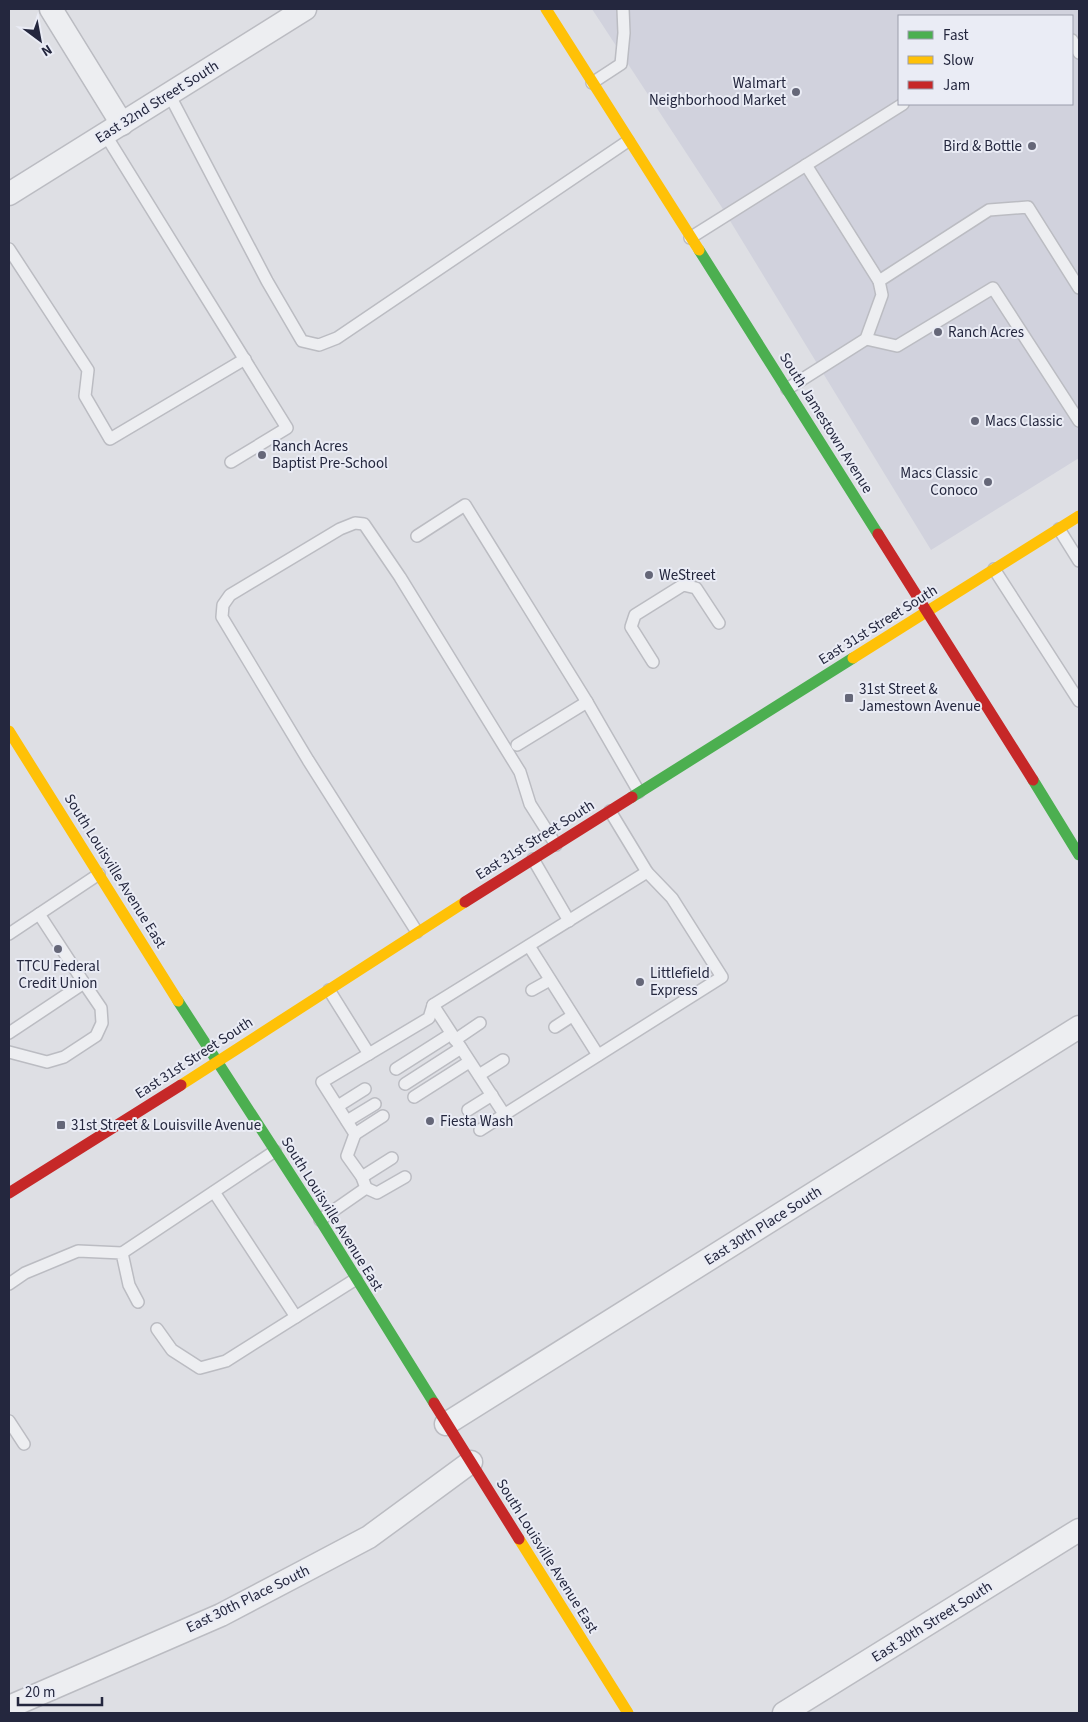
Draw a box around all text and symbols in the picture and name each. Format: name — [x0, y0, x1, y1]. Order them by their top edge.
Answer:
north arrow — [15, 15, 65, 65]
legend — [898, 15, 1073, 105]
text: Fast — [943, 25, 969, 46]
text: N — [37, 39, 56, 61]
text: Slow — [943, 50, 974, 71]
street label: East 32nd Street South — [91, 55, 223, 149]
place label: Walmart Neighborhood Market — [649, 73, 786, 111]
text: Jam — [943, 75, 970, 96]
marker: Walmart Neighborhood Market — [790, 86, 802, 98]
place label: Bird & Bottle — [943, 136, 1022, 157]
marker: Bird & Bottle — [1026, 140, 1038, 152]
place label: Ranch Acres — [948, 322, 1024, 343]
marker: Ranch Acres — [932, 326, 944, 338]
street label: South Jamestown Avenue — [774, 349, 878, 497]
place label: Macs Classic — [985, 411, 1063, 432]
marker: Macs Classic — [969, 415, 981, 427]
place label: Ranch Acres Baptist Pre-School — [272, 436, 388, 474]
marker: Ranch Acres Baptist Pre-School — [256, 449, 268, 461]
place label: Macs Classic Conoco — [900, 463, 978, 501]
marker: Macs Classic Conoco — [982, 476, 994, 488]
place label: WeStreet — [659, 565, 716, 586]
marker: WeStreet — [643, 569, 655, 581]
street label: East 31st Street South — [815, 580, 941, 670]
place label: 31st Street & Jamestown Avenue — [859, 679, 981, 717]
marker: 31st Street & Jamestown Avenue — [843, 692, 855, 704]
street label: South Louisville Avenue East — [59, 790, 171, 952]
street label: East 31st Street South — [472, 795, 598, 885]
marker: TTCU Federal Credit Union — [52, 943, 64, 955]
place label: TTCU Federal Credit Union — [16, 956, 100, 994]
place label: Littlefield Express — [650, 963, 710, 1001]
marker: Littlefield Express — [634, 976, 646, 988]
street label: East 31st Street South — [131, 1012, 257, 1104]
place label: Fiesta Wash — [440, 1111, 513, 1132]
place label: 31st Street & Louisville Avenue — [71, 1115, 261, 1136]
marker: Fiesta Wash — [424, 1115, 436, 1127]
marker: 31st Street & Louisville Avenue — [55, 1119, 67, 1131]
street label: South Louisville Avenue East — [276, 1133, 388, 1295]
street label: East 30th Place South — [700, 1181, 826, 1271]
street label: South Louisville Avenue East — [491, 1475, 603, 1637]
street label: East 30th Place South — [183, 1560, 313, 1638]
street label: East 30th Street South — [868, 1576, 996, 1668]
scale bar — [18, 1674, 101, 1706]
text: 20 m — [25, 1682, 55, 1703]

